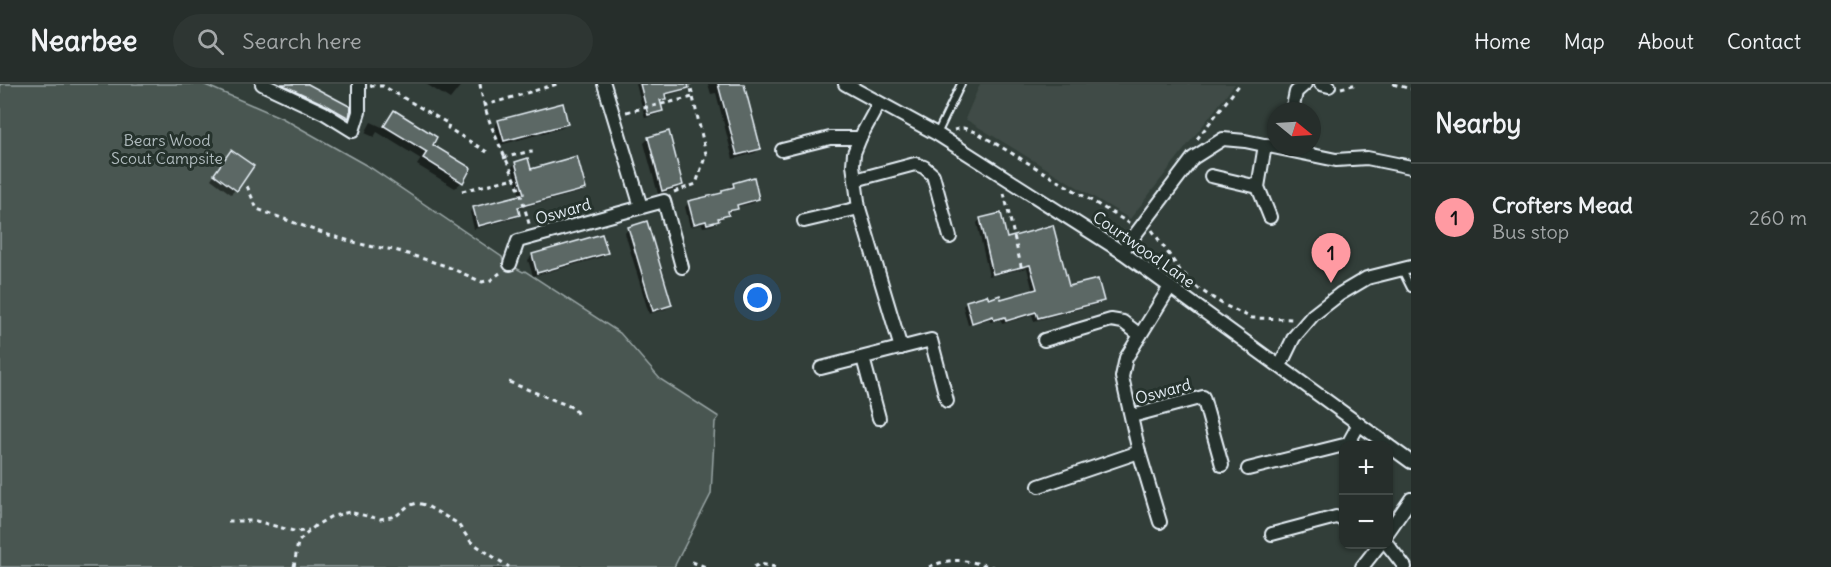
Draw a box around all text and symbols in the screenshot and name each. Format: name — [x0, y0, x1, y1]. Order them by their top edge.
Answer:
search box — [173, 14, 593, 68]
text: Nearbee — [30, 23, 137, 59]
icon: search — [194, 25, 227, 58]
text: Search here — [242, 27, 362, 55]
text: Home — [1474, 28, 1531, 55]
text: Map — [1564, 28, 1605, 55]
text: About — [1638, 28, 1694, 55]
text: Contact — [1727, 28, 1801, 55]
north arrow — [1267, 102, 1321, 156]
text: Nearby — [1435, 107, 1521, 140]
park label: Bears Wood Scout Campsite — [111, 130, 223, 168]
text: Crofters Mead — [1492, 191, 1633, 219]
street label: Osward — [533, 194, 593, 228]
text: 1 — [1451, 205, 1458, 230]
text: 260 m — [1749, 205, 1807, 230]
street label: Courtwood Lane — [1089, 206, 1199, 292]
text: Bus stop — [1492, 219, 1569, 244]
pin: 1 — [1312, 234, 1350, 283]
your location — [743, 283, 772, 312]
street label: Osward — [1133, 374, 1193, 408]
map controls — [1339, 441, 1393, 549]
button: + — [1339, 441, 1393, 495]
button: − — [1339, 495, 1393, 549]

